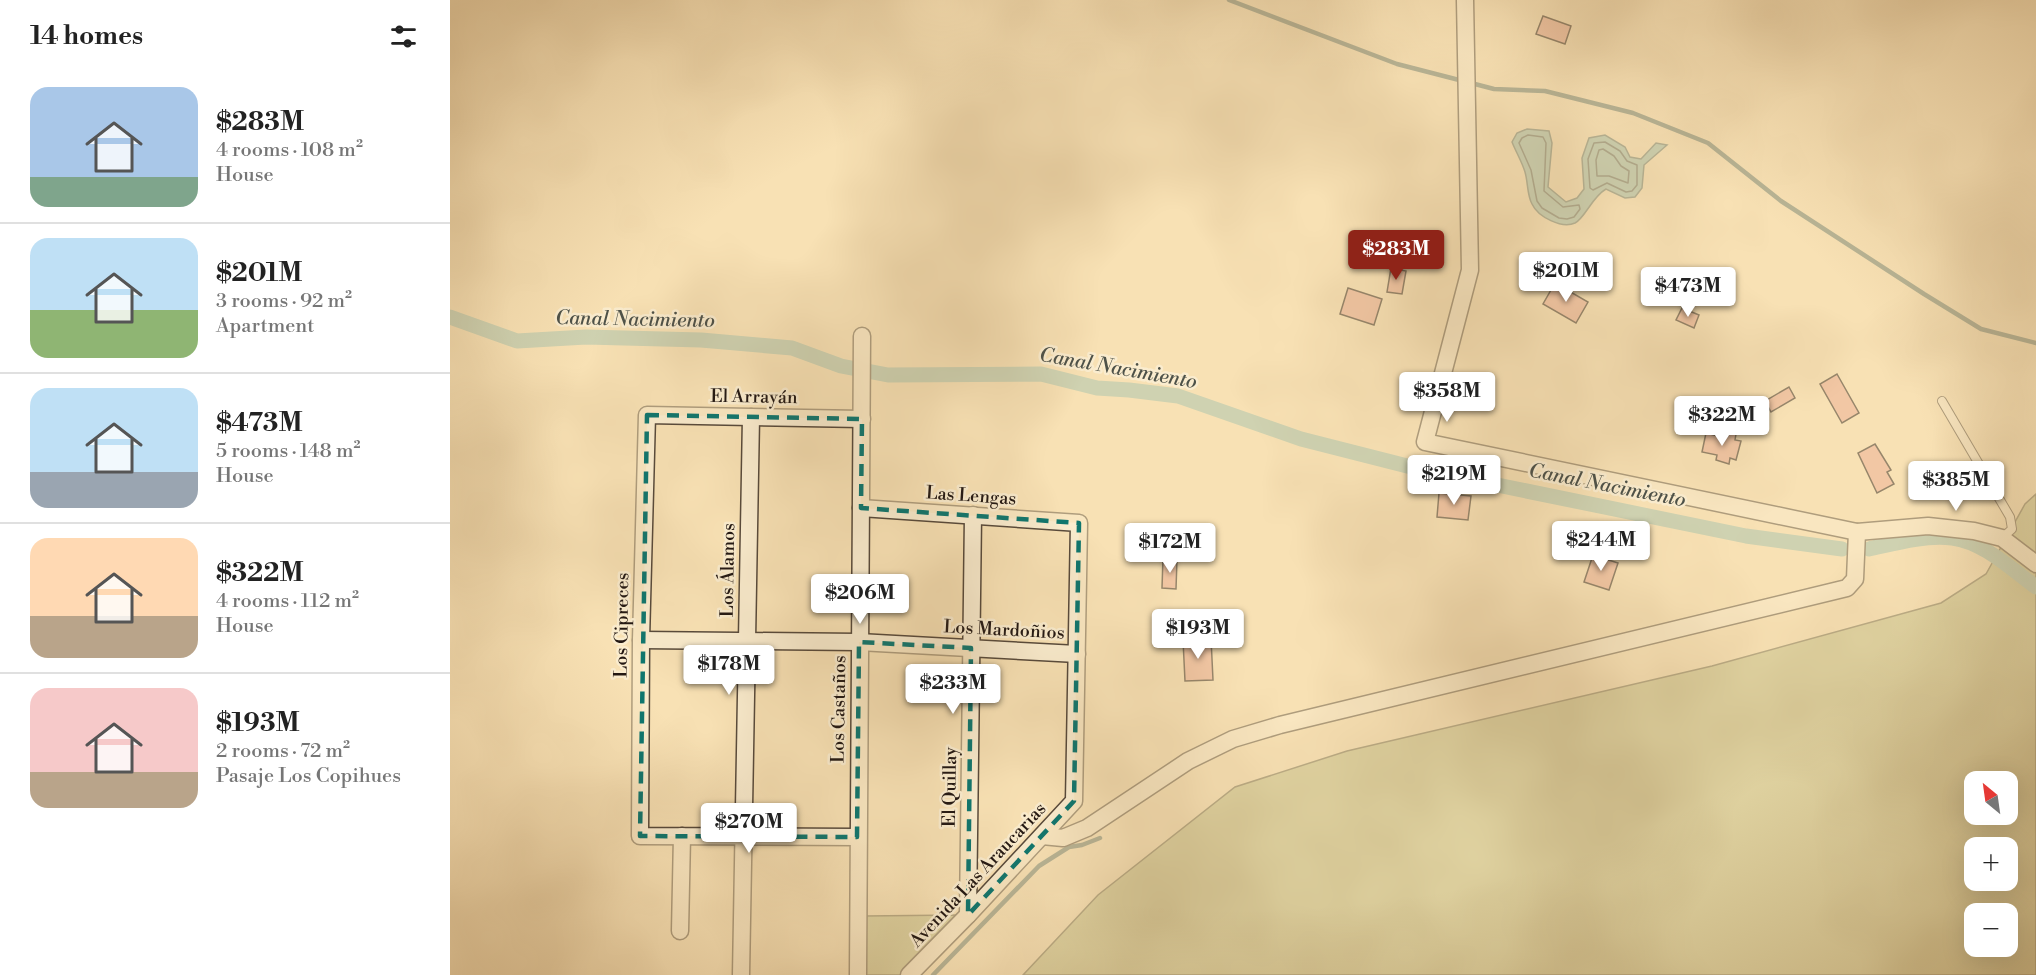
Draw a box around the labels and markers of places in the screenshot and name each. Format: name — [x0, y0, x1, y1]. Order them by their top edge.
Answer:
pin: $283M — [1354, 230, 1438, 281]
pin: $201M — [1524, 252, 1608, 303]
pin: $473M — [1646, 267, 1730, 318]
pin: $358M — [1405, 372, 1489, 423]
pin: $322M — [1680, 396, 1764, 447]
pin: $219M — [1412, 455, 1496, 506]
pin: $385M — [1914, 461, 1998, 512]
pin: $244M — [1559, 521, 1643, 572]
pin: $172M — [1128, 523, 1212, 574]
pin: $206M — [818, 574, 902, 625]
pin: $193M — [1156, 609, 1240, 660]
pin: $178M — [687, 645, 771, 696]
pin: $233M — [911, 664, 995, 715]
pin: $270M — [707, 803, 791, 854]

